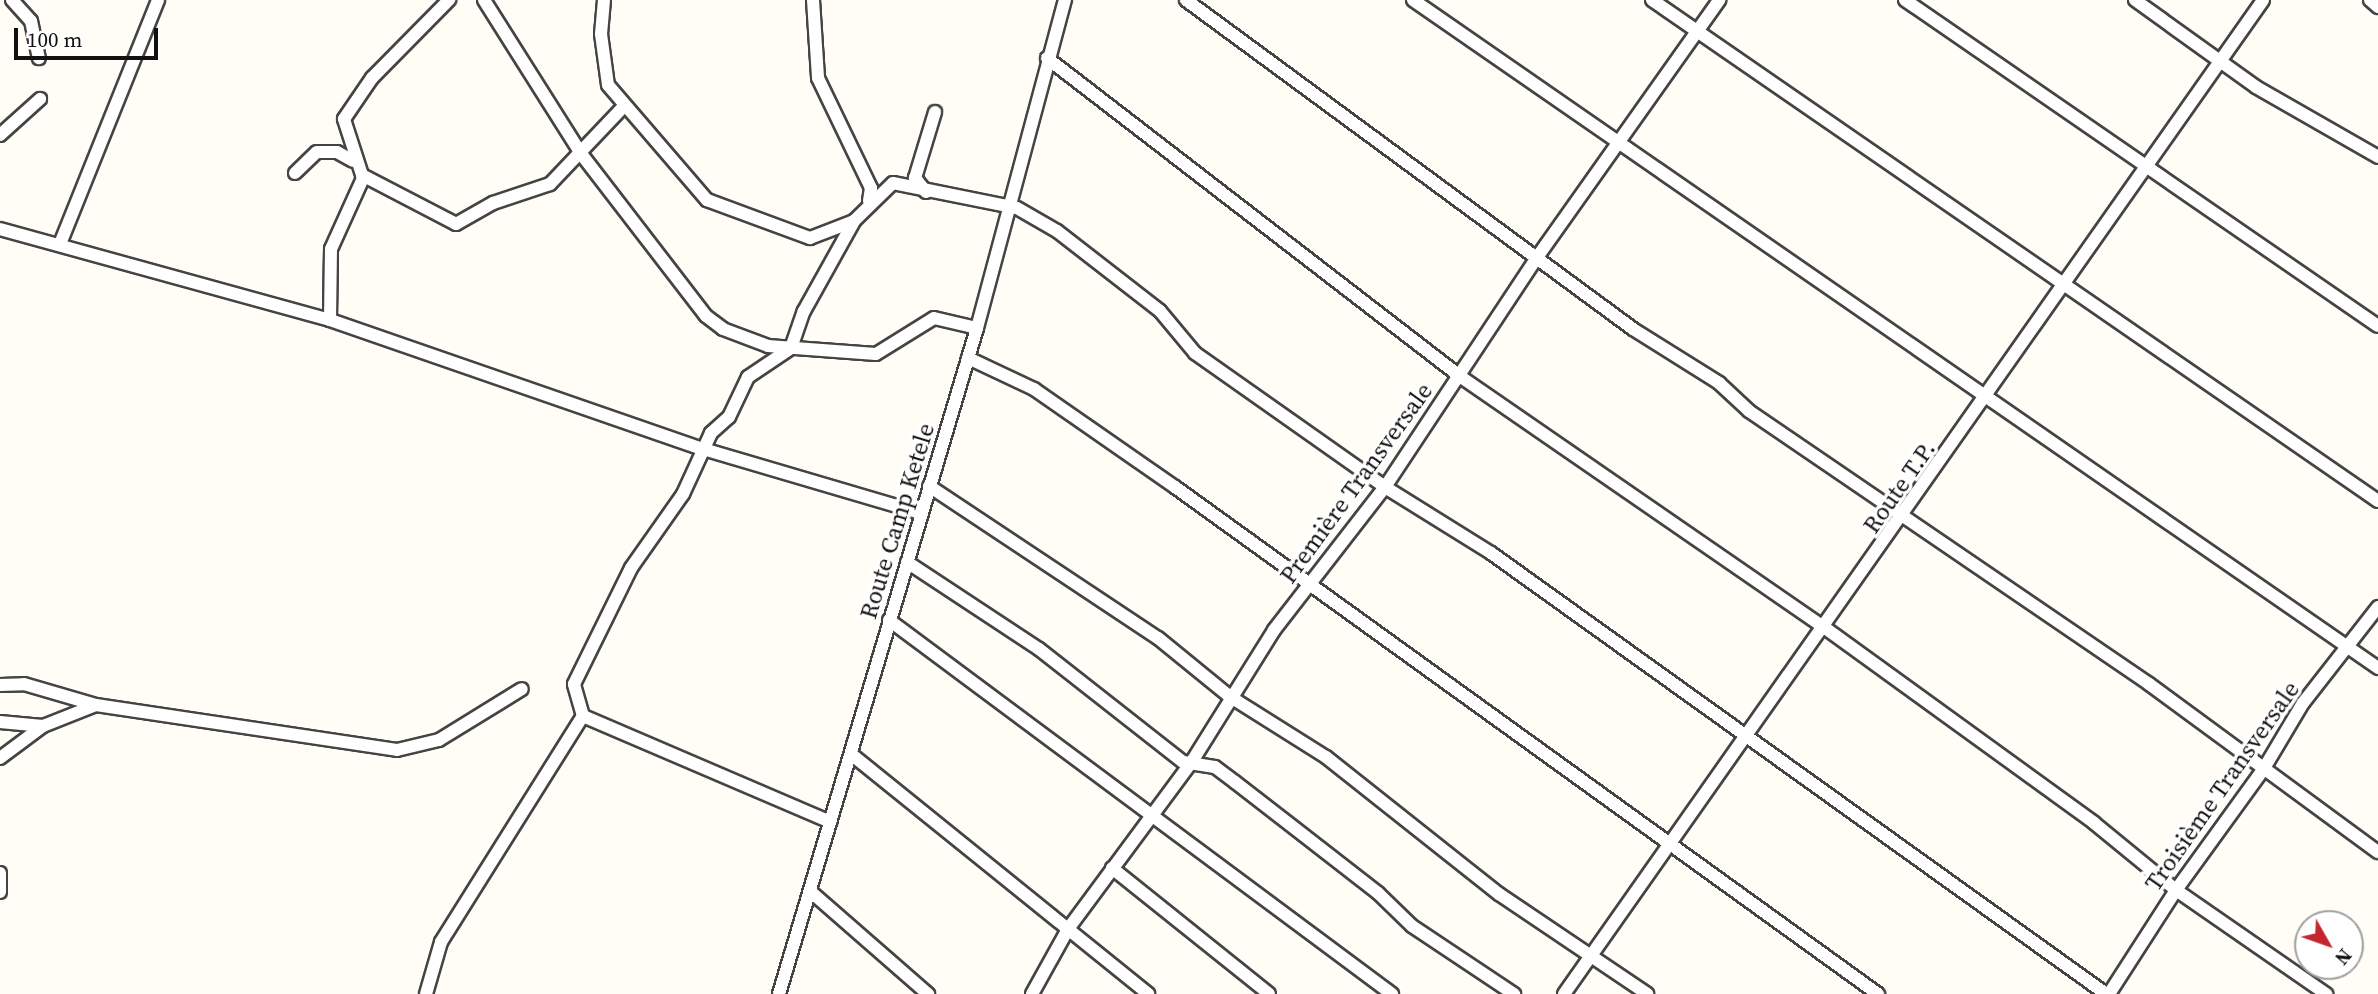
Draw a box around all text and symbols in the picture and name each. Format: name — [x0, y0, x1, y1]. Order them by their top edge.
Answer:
scale bar — [18, 14, 161, 58]
text: 100 m — [27, 25, 82, 54]
street label: Première Transversale — [1273, 377, 1439, 589]
street label: Route Camp Ketele — [854, 420, 940, 622]
street label: Route T.P. — [1857, 435, 1941, 539]
street label: Troisième Transversale — [2139, 675, 2305, 897]
north arrow — [2294, 910, 2364, 980]
text: N — [2329, 944, 2358, 971]

